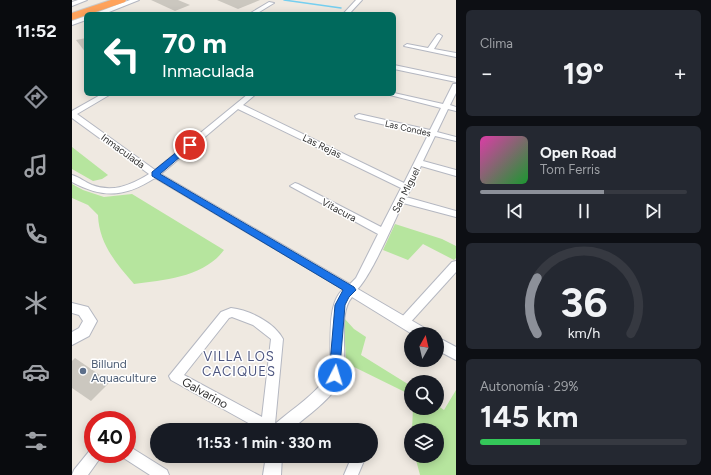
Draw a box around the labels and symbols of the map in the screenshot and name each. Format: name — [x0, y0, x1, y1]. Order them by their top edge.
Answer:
street label: Las Condes — [384, 117, 432, 139]
pin — [173, 128, 207, 162]
street label: Inmaculada — [98, 131, 148, 171]
street label: Las Rejas — [300, 131, 344, 161]
street label: San Miguel — [389, 165, 423, 215]
street label: Vitacura — [319, 195, 359, 225]
north arrow — [404, 327, 444, 367]
district label: VILLA LOS CACIQUES — [202, 349, 276, 379]
position arrow — [314, 354, 356, 396]
place label: Billund Aquaculture — [91, 357, 157, 385]
marker: Billund Aquaculture — [78, 366, 88, 376]
street label: Galvarino — [179, 375, 231, 411]
speed limit sign: 40 — [84, 411, 136, 463]

